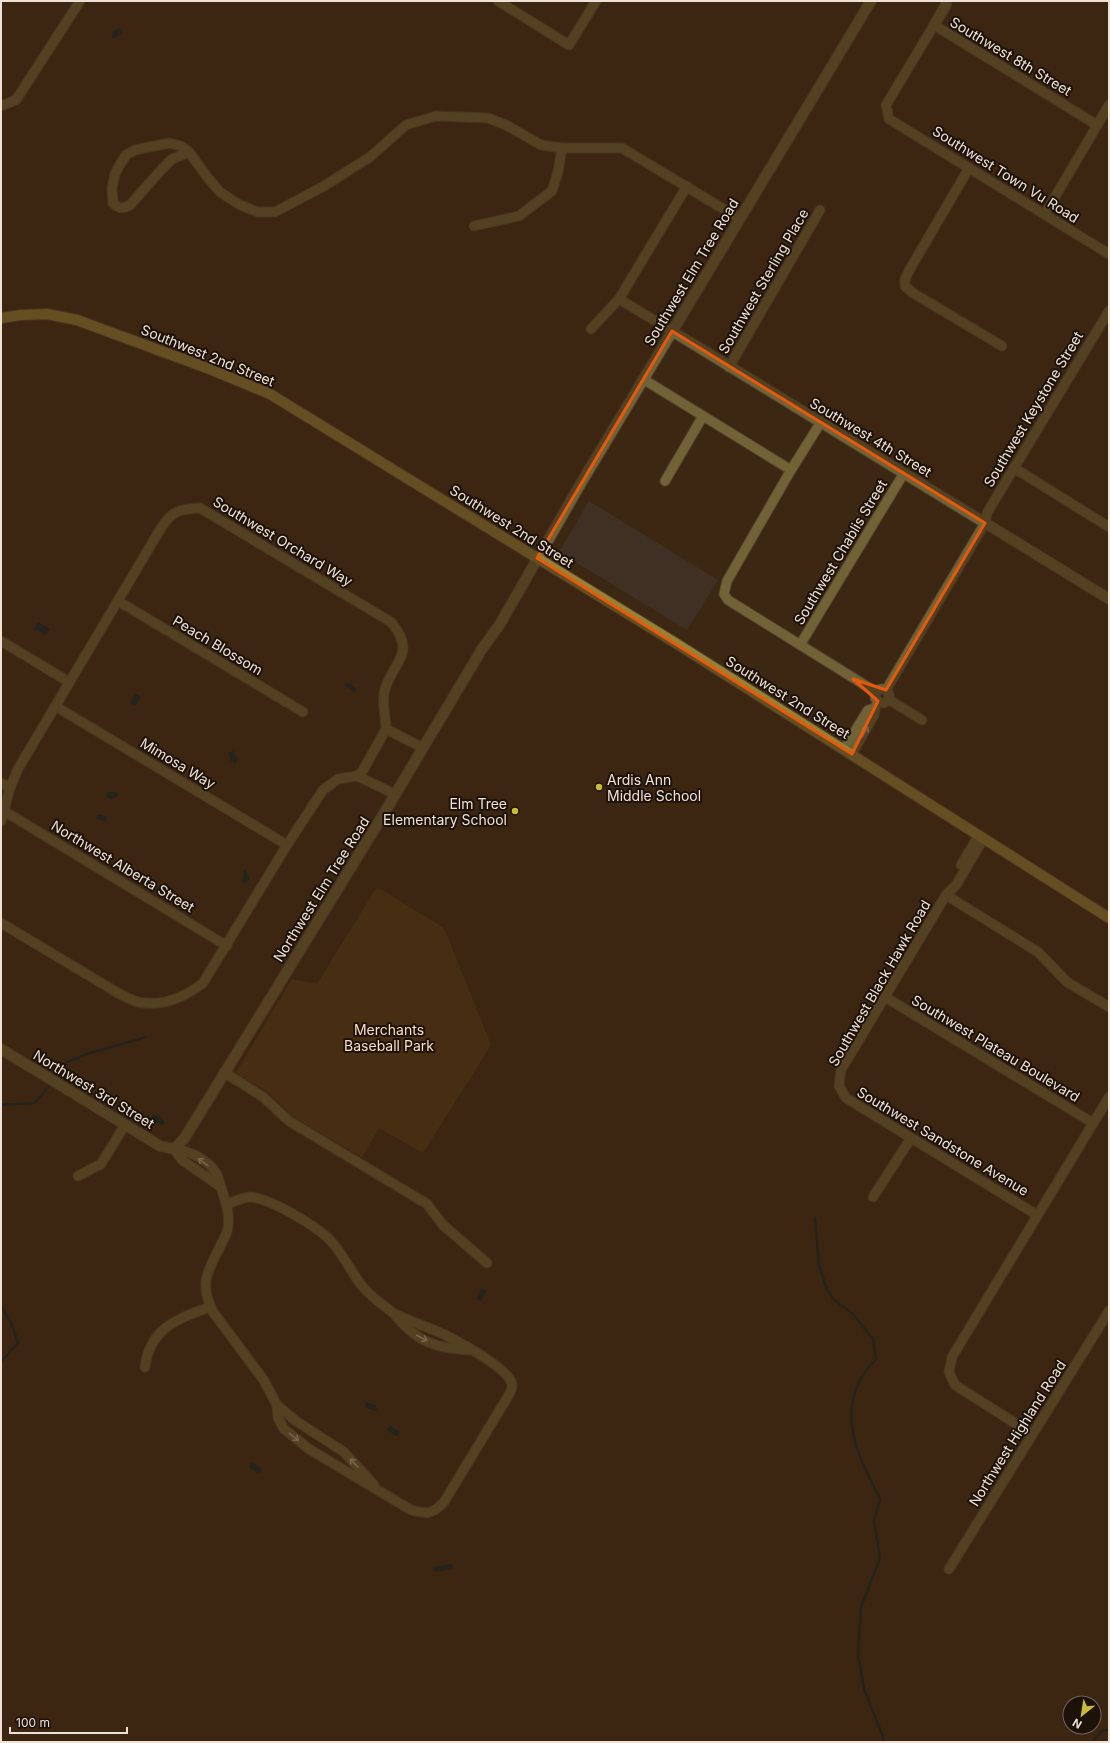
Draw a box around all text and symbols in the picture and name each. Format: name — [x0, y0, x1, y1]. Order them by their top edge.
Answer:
street label: Southwest 8th Street — [947, 13, 1075, 99]
street label: Southwest Town Vu Road — [930, 122, 1082, 226]
street label: Southwest Elm Tree Road — [640, 195, 742, 349]
street label: Southwest Sterling Place — [714, 205, 812, 357]
street label: Southwest 2nd Street — [139, 320, 278, 390]
street label: Southwest Keystone Street — [980, 328, 1086, 490]
street label: Southwest 4th Street — [807, 394, 935, 480]
street label: Southwest Chablis Street — [790, 476, 890, 628]
street label: Southwest 2nd Street — [447, 481, 577, 571]
street label: Southwest Orchard Way — [210, 493, 356, 590]
street label: Peach Blossom — [170, 612, 266, 678]
street label: Southwest 2nd Street — [723, 652, 853, 742]
one-way arrow — [862, 726, 870, 738]
street label: Mimosa Way — [137, 734, 219, 792]
place label: Ardis Ann Middle School — [607, 771, 701, 804]
marker: Ardis Ann Middle School — [594, 782, 604, 792]
place label: Elm Tree Elementary School — [383, 795, 507, 828]
marker: Elm Tree Elementary School — [510, 806, 520, 816]
street label: Northwest Elm Tree Road — [269, 813, 373, 965]
street label: Northwest Alberta Street — [48, 817, 198, 916]
street label: Southwest Black Hawk Road — [824, 897, 934, 1069]
street label: Southwest Plateau Boulevard — [909, 991, 1083, 1105]
park label: Merchants Baseball Park — [344, 1021, 434, 1054]
street label: Northwest 3rd Street — [30, 1046, 158, 1132]
street label: Southwest Sandstone Avenue — [854, 1083, 1032, 1199]
one-way arrow — [198, 1157, 209, 1166]
one-way arrow — [416, 1335, 428, 1343]
street label: Northwest Highland Road — [965, 1357, 1069, 1509]
one-way arrow — [289, 1433, 300, 1441]
one-way arrow — [349, 1458, 359, 1468]
north arrow — [1062, 1695, 1102, 1735]
scale bar — [10, 1709, 127, 1735]
text: 100 m — [16, 1715, 50, 1730]
text: N — [1070, 1716, 1084, 1732]

